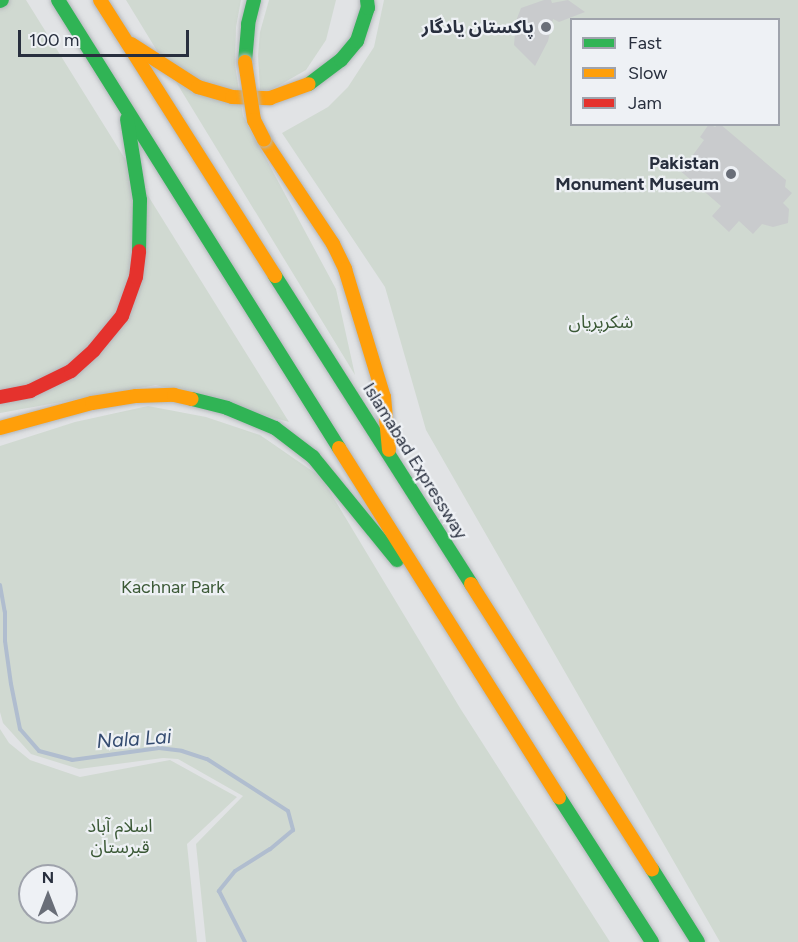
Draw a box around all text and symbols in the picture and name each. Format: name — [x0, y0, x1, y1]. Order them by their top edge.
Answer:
place label: پاکستان یادگار — [422, 16, 534, 38]
scale bar — [21, 18, 192, 56]
legend — [570, 18, 780, 126]
marker: پاکستان یادگار — [539, 20, 553, 34]
text: 100 m — [29, 29, 79, 51]
text: Fast — [628, 32, 662, 54]
text: Slow — [628, 62, 667, 84]
text: Jam — [628, 92, 662, 114]
place label: Pakistan Monument Museum — [555, 153, 719, 195]
marker: Pakistan Monument Museum — [724, 167, 738, 181]
park label: شکرپریاں — [569, 311, 633, 333]
street label: Islamabad Expressway — [358, 379, 472, 543]
park label: Kachnar Park — [121, 576, 225, 598]
water label: Nala Lai — [96, 724, 172, 754]
park label: اسلام آباد قبرستان — [87, 816, 153, 858]
north arrow — [18, 864, 78, 924]
text: N — [42, 868, 54, 887]

